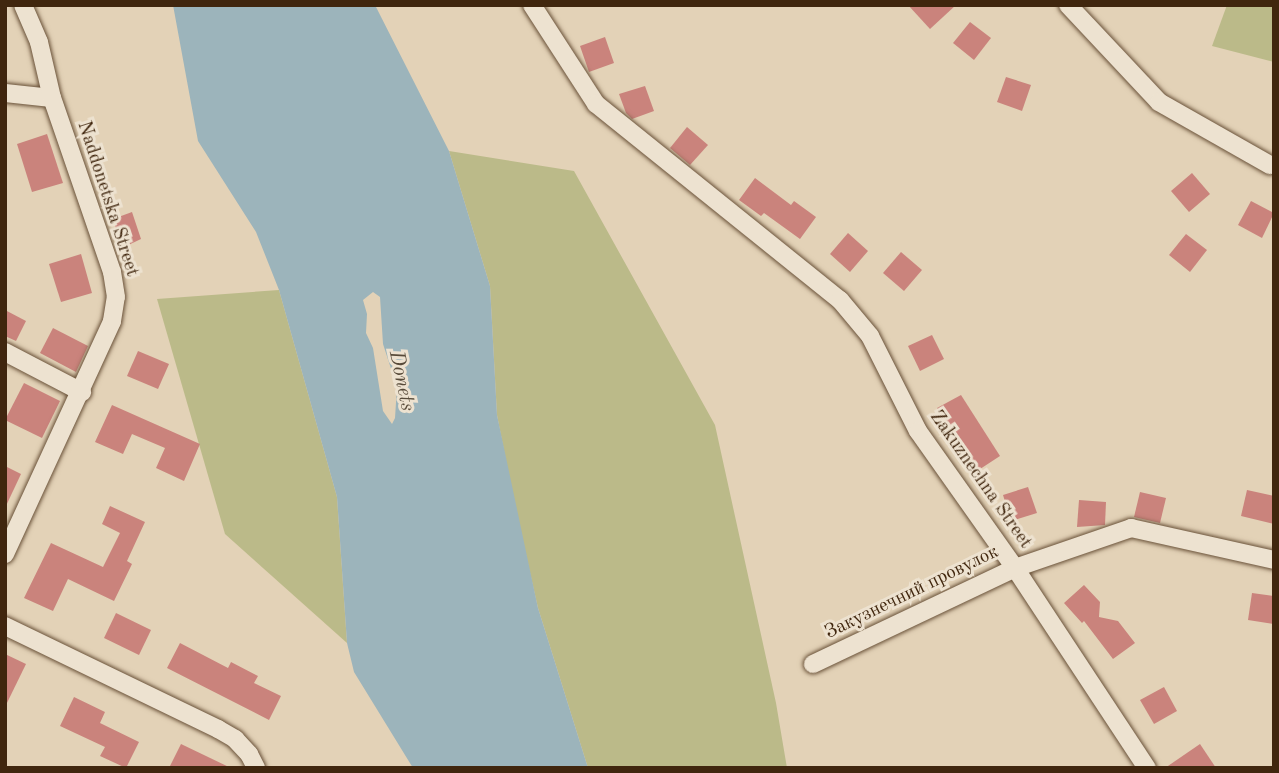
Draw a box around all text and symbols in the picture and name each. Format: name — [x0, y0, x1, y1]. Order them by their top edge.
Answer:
street label: Naddonetska Street — [71, 118, 143, 280]
water label: Donets — [382, 348, 420, 414]
street label: Zakuznechna Street — [924, 407, 1036, 553]
street label: Закузнечний провулок — [821, 541, 1003, 645]

